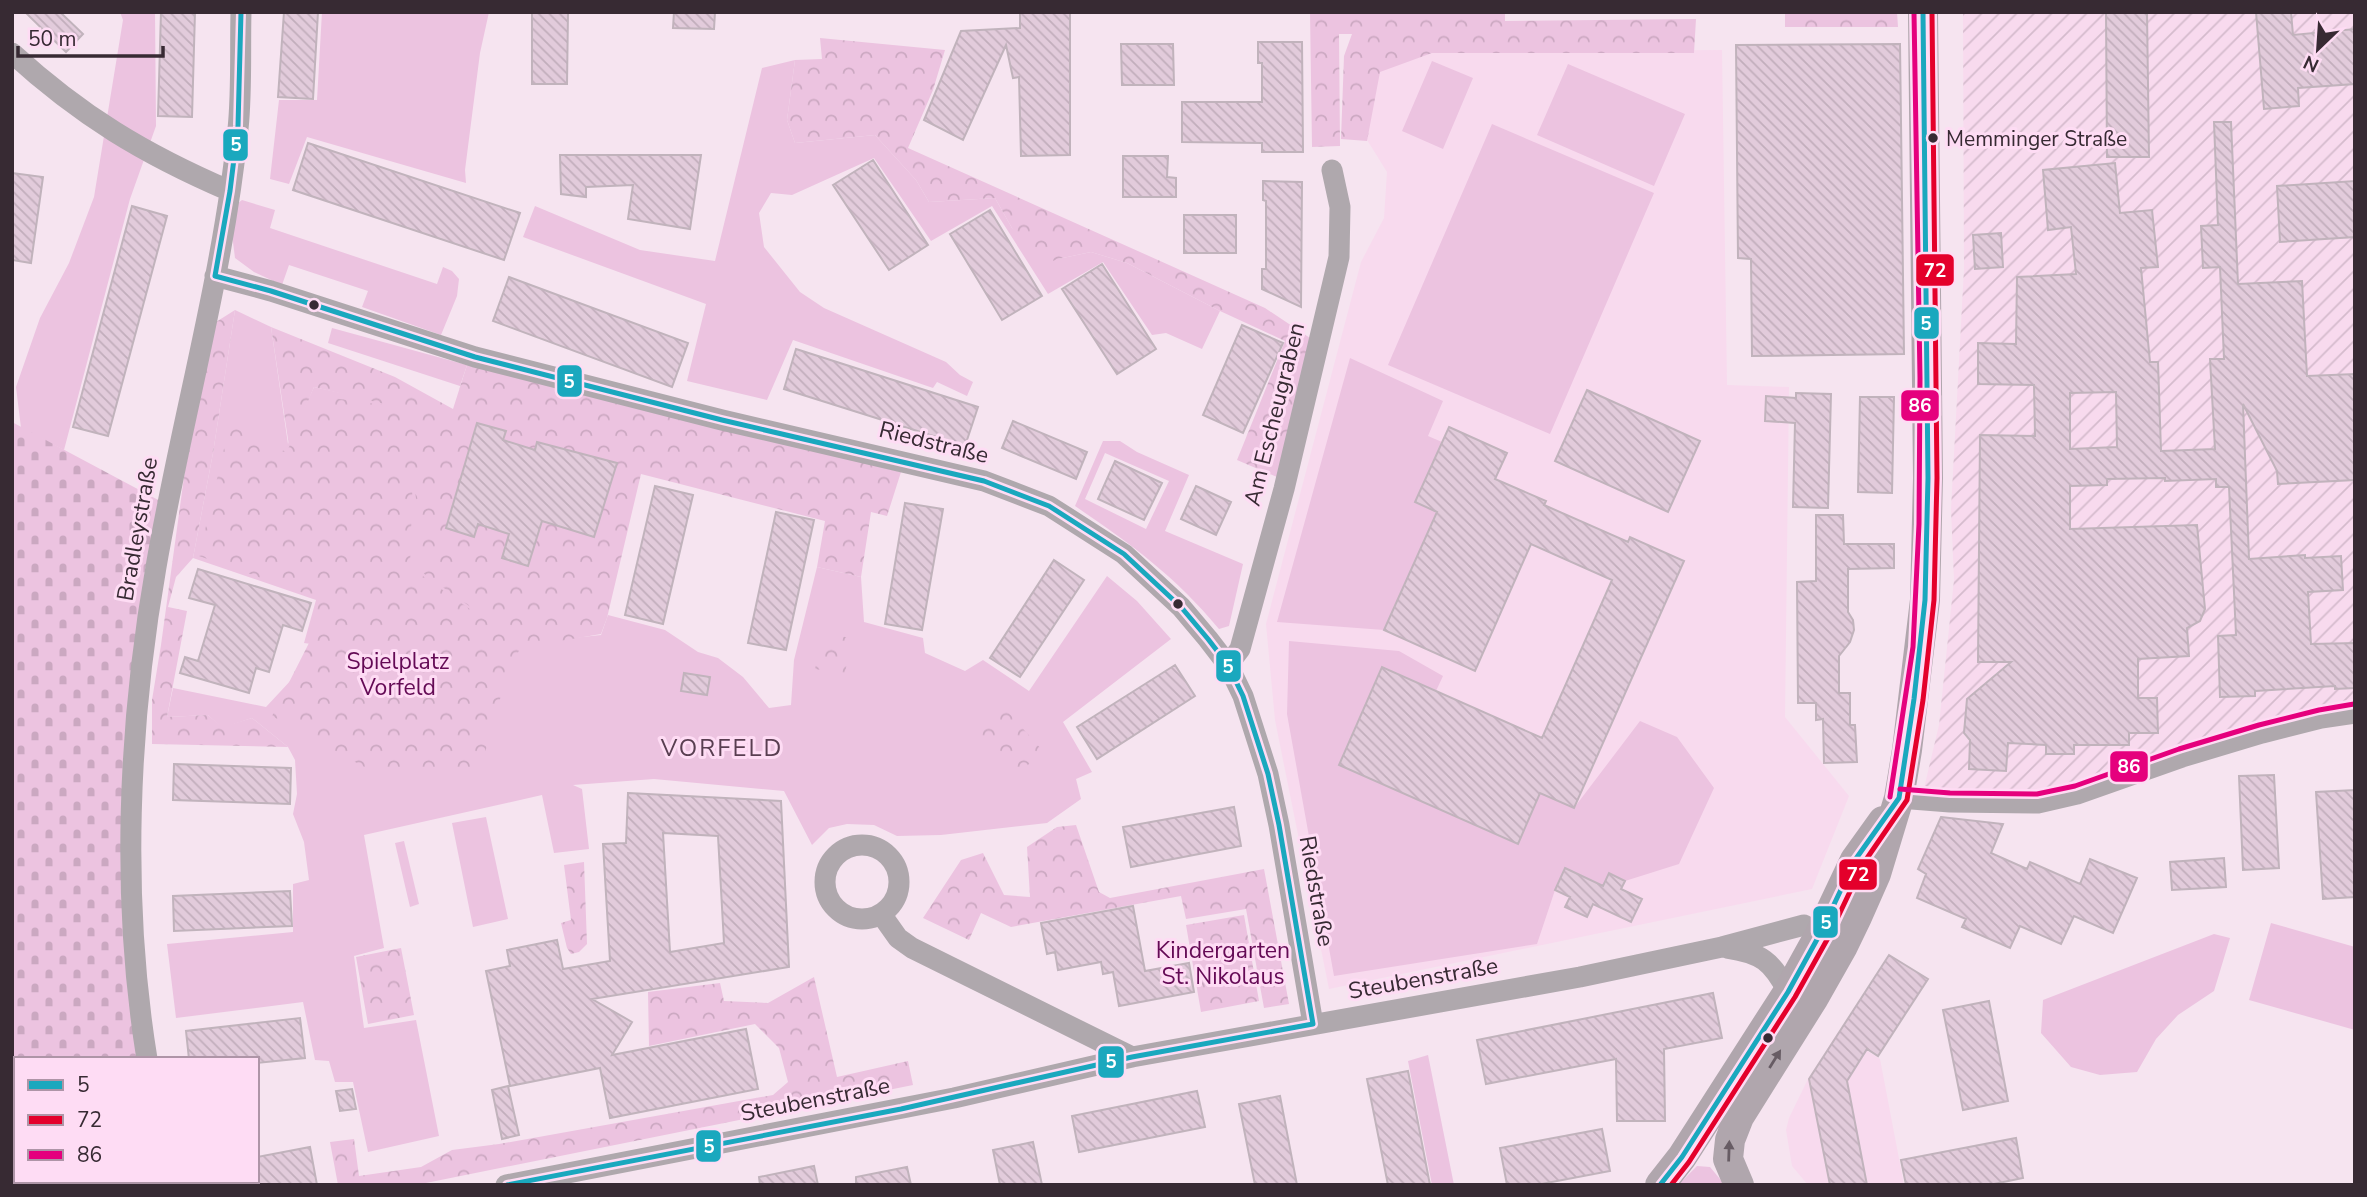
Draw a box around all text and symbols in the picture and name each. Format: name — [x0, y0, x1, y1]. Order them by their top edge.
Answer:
scale bar — [18, 14, 163, 58]
north arrow — [2283, 14, 2353, 84]
text: 50 m — [28, 25, 77, 53]
text: N — [2299, 49, 2323, 78]
place label: Memminger Straße — [1946, 125, 2127, 153]
line badge: 5 — [222, 128, 249, 162]
marker: Memminger Straße — [1926, 131, 1940, 145]
text: 5 — [230, 132, 242, 158]
line badge: 72 — [1915, 253, 1955, 287]
text: 72 — [1924, 258, 1946, 284]
unlabelled marker — [307, 298, 321, 312]
line badge: 5 — [1913, 306, 1940, 340]
text: 5 — [1920, 311, 1932, 337]
street label: Am Escheugraben — [1237, 319, 1312, 509]
line badge: 5 — [556, 364, 583, 398]
text: 5 — [563, 369, 575, 395]
line badge: 86 — [1900, 389, 1940, 422]
text: 86 — [1909, 393, 1931, 419]
street label: Riedstraße — [876, 414, 992, 471]
street label: Bradleystraße — [110, 455, 165, 603]
unlabelled marker — [1171, 597, 1185, 611]
park label: Spielplatz Vorfeld — [346, 646, 450, 703]
line badge: 5 — [1215, 649, 1242, 683]
text: 5 — [1222, 654, 1234, 680]
district label: VORFELD — [660, 732, 783, 764]
line badge: 86 — [2109, 750, 2149, 783]
text: 86 — [2118, 754, 2140, 780]
street label: Riedstraße — [1292, 833, 1342, 949]
line badge: 72 — [1838, 858, 1878, 891]
text: 72 — [1847, 862, 1869, 888]
line badge: 5 — [1812, 905, 1839, 939]
text: 5 — [1820, 910, 1832, 936]
park label: Kindergarten St. Nikolaus — [1156, 935, 1290, 992]
street label: Steubenstraße — [1346, 950, 1500, 1007]
unlabelled marker — [1761, 1031, 1775, 1045]
line badge: 5 — [1097, 1045, 1125, 1079]
text: 5 — [1105, 1049, 1117, 1075]
one-way arrow — [1769, 1050, 1782, 1069]
legend — [14, 1057, 259, 1183]
street label: Steubenstraße — [738, 1070, 892, 1129]
text: 5 — [77, 1071, 90, 1099]
text: 72 — [77, 1106, 102, 1134]
line badge: 5 — [695, 1129, 722, 1163]
text: 5 — [703, 1134, 715, 1160]
one-way arrow — [1724, 1140, 1735, 1162]
text: 86 — [77, 1141, 102, 1169]

